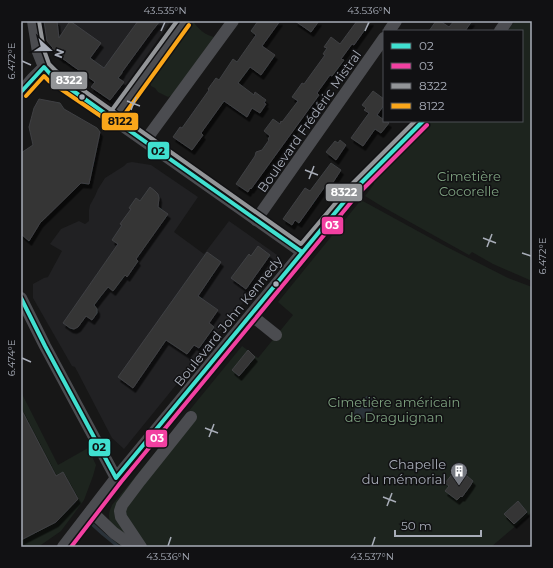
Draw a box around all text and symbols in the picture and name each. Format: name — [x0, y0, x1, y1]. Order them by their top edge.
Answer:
text: 43.535°N — [143, 4, 187, 17]
text: 43.536°N — [347, 4, 391, 17]
north arrow — [30, 30, 70, 70]
legend — [383, 30, 523, 122]
text: 02 — [419, 38, 434, 53]
text: 6.472°E — [5, 42, 18, 79]
text: N — [51, 47, 67, 60]
street label: Boulevard Frédéric Mistral — [254, 47, 364, 195]
text: 03 — [419, 58, 434, 73]
line badge: 8322 — [50, 71, 88, 90]
text: 8322 — [56, 73, 83, 87]
text: 8322 — [419, 78, 447, 93]
unlabelled marker — [77, 92, 87, 102]
text: 8122 — [419, 98, 445, 113]
line badge: 8122 — [101, 112, 139, 131]
text: 8122 — [108, 114, 133, 128]
line badge: 02 — [147, 141, 170, 160]
text: 02 — [151, 144, 165, 158]
park label: Cimetière Cocorelle — [437, 168, 501, 199]
line badge: 8322 — [325, 183, 363, 202]
text: 8322 — [331, 185, 358, 199]
line badge: 03 — [321, 216, 344, 235]
text: 03 — [325, 218, 339, 232]
text: 6.472°E — [536, 237, 549, 274]
street label: Boulevard John Kennedy — [170, 252, 286, 389]
unlabelled marker — [271, 279, 281, 289]
text: 6.474°E — [5, 339, 18, 376]
park label: Cimetière américain de Draguignan — [328, 394, 460, 425]
line badge: 03 — [145, 429, 168, 448]
text: 03 — [150, 431, 164, 445]
line badge: 02 — [88, 438, 111, 457]
text: 02 — [92, 440, 106, 454]
place label: Chapelle du mémorial — [362, 456, 446, 487]
building icon: Chapelle du mémorial — [449, 461, 469, 486]
scale bar — [395, 512, 481, 538]
text: 50 m — [401, 518, 432, 533]
text: 43.536°N — [146, 550, 190, 563]
text: 43.537°N — [350, 550, 394, 563]

